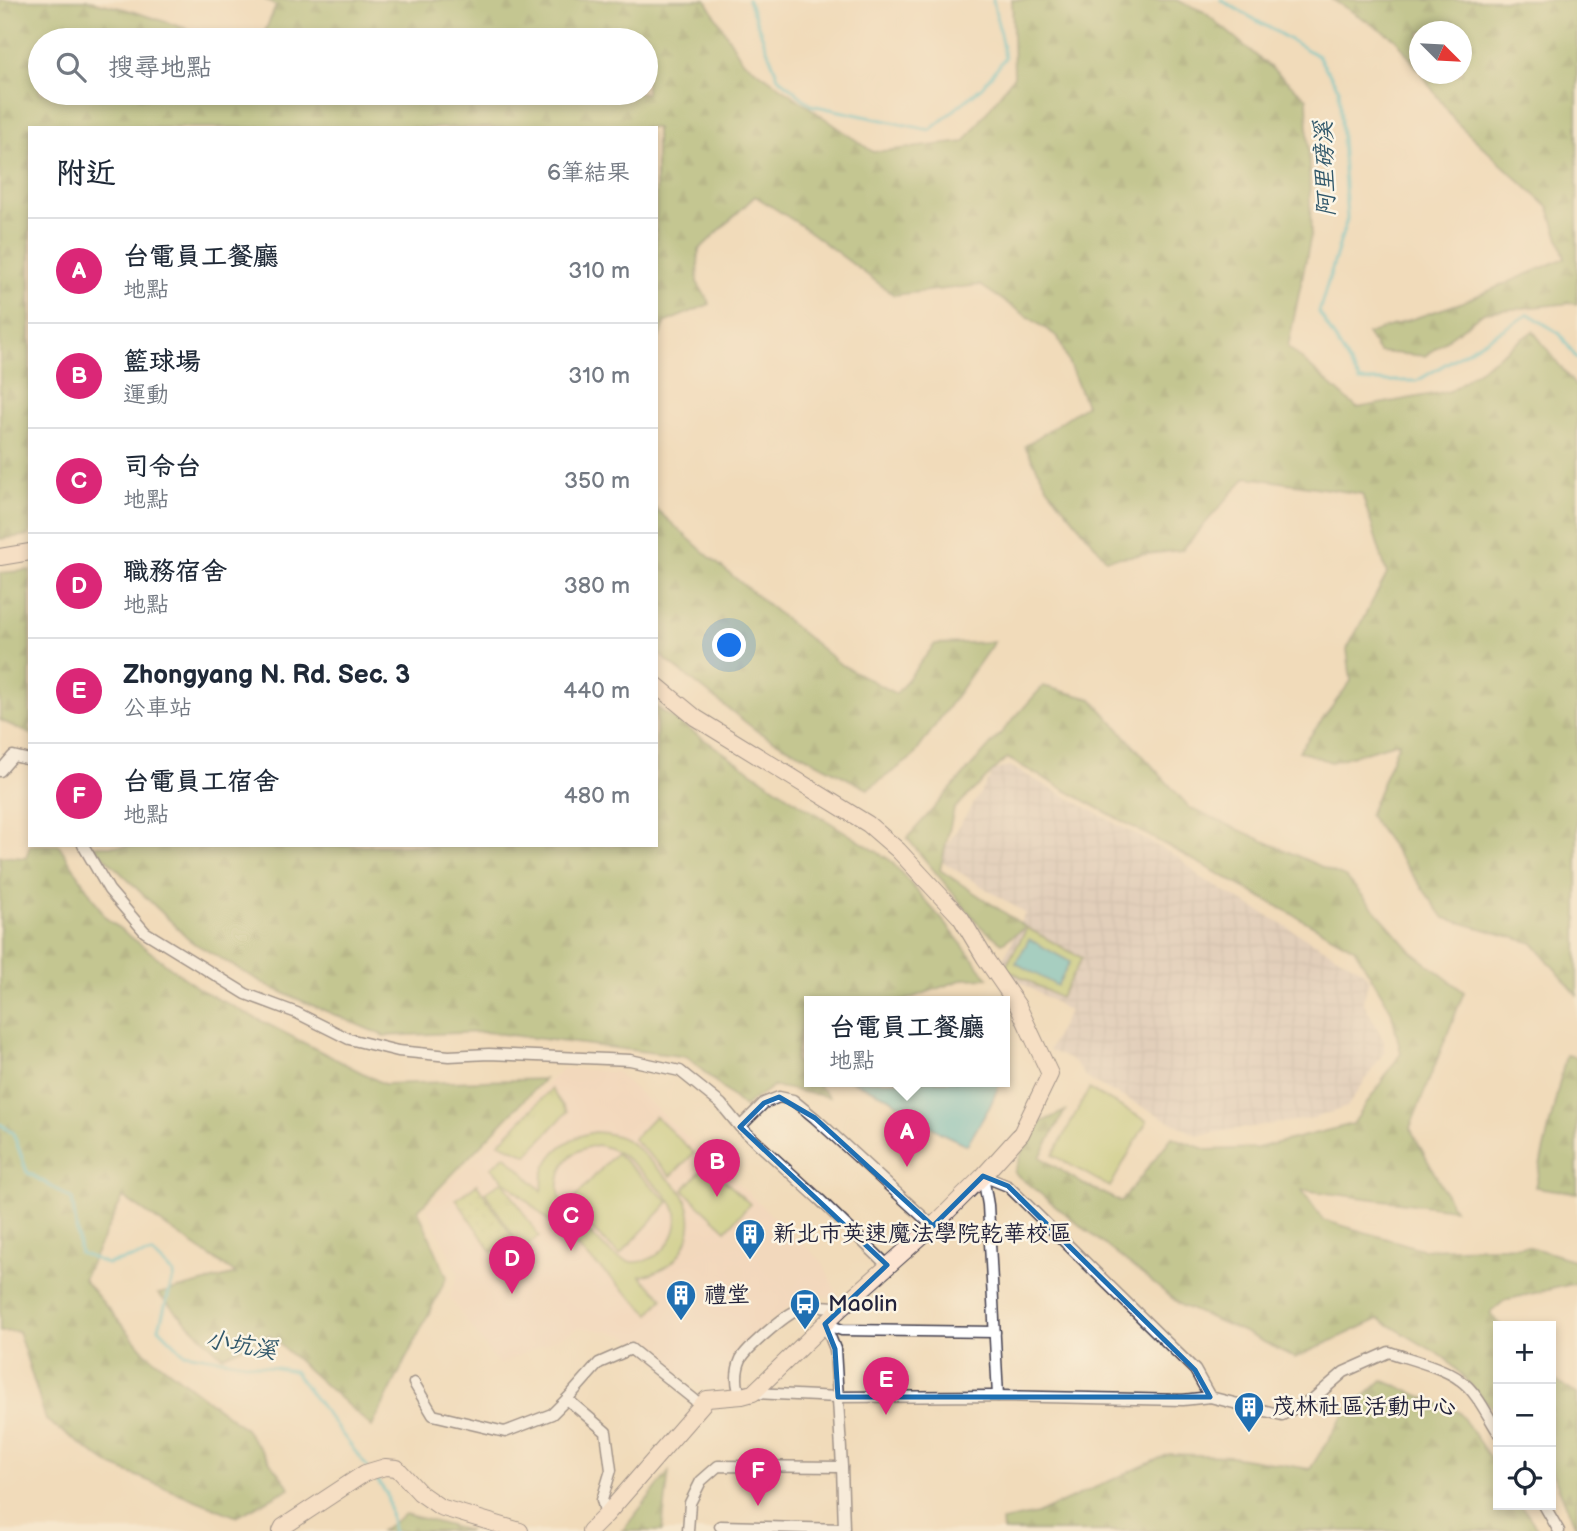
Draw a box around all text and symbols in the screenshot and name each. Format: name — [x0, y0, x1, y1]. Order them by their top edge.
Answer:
north arrow — [1409, 21, 1472, 84]
search box — [28, 28, 658, 105]
icon: search — [52, 48, 90, 86]
text: 搜尋地點 — [108, 53, 212, 84]
water label: 阿里磅溪 — [1309, 119, 1341, 217]
text: 附近 — [56, 156, 116, 192]
text: 6筆結果 — [547, 159, 630, 187]
text: 台電員工餐廳 — [123, 242, 279, 273]
text: A — [72, 257, 86, 285]
text: 310 m — [568, 257, 630, 285]
text: 地點 — [123, 276, 169, 304]
text: 籃球場 — [123, 347, 201, 378]
text: B — [71, 362, 87, 390]
text: 310 m — [568, 362, 630, 390]
text: 運動 — [123, 381, 169, 409]
text: 司令台 — [123, 452, 201, 483]
text: C — [71, 467, 87, 495]
text: 350 m — [564, 467, 630, 495]
text: 地點 — [123, 486, 169, 514]
text: 職務宿舍 — [123, 557, 227, 588]
text: D — [71, 572, 87, 600]
text: 380 m — [564, 572, 630, 600]
text: 地點 — [123, 591, 169, 619]
your location — [712, 628, 746, 662]
text: Zhongyang N. Rd. Sec. 3 — [123, 660, 410, 691]
text: E — [72, 677, 86, 705]
text: 440 m — [563, 677, 630, 705]
text: 公車站 — [123, 694, 192, 722]
text: 台電員工宿舍 — [123, 767, 279, 798]
text: F — [72, 782, 86, 810]
text: 480 m — [564, 782, 630, 810]
text: 地點 — [123, 801, 169, 829]
popup — [804, 996, 1010, 1087]
text: 台電員工餐廳 — [829, 1013, 985, 1044]
text: 地點 — [829, 1047, 875, 1075]
pin: A — [884, 1109, 930, 1167]
pin: B — [694, 1139, 740, 1197]
pin: C — [548, 1193, 594, 1251]
building icon: 新北市英速魔法學院乾華校區 — [733, 1217, 767, 1261]
place label: 新北市英速魔法學院乾華校區 — [773, 1220, 1072, 1248]
pin: D — [489, 1236, 535, 1294]
building icon: 禮堂 — [664, 1278, 698, 1322]
place label: 禮堂 — [704, 1281, 750, 1309]
bus stop icon: Maolin — [788, 1287, 822, 1331]
place label: Maolin — [828, 1290, 897, 1318]
map controls — [1493, 1321, 1556, 1510]
button: + — [1493, 1321, 1556, 1384]
water label: 小坑溪 — [203, 1324, 281, 1366]
pin: E — [863, 1357, 909, 1415]
button: − — [1493, 1384, 1556, 1447]
building icon: 茂林社區活動中心 — [1232, 1390, 1266, 1434]
place label: 茂林社區活動中心 — [1272, 1393, 1456, 1421]
button: locate — [1493, 1447, 1556, 1510]
pin: F — [735, 1448, 781, 1506]

